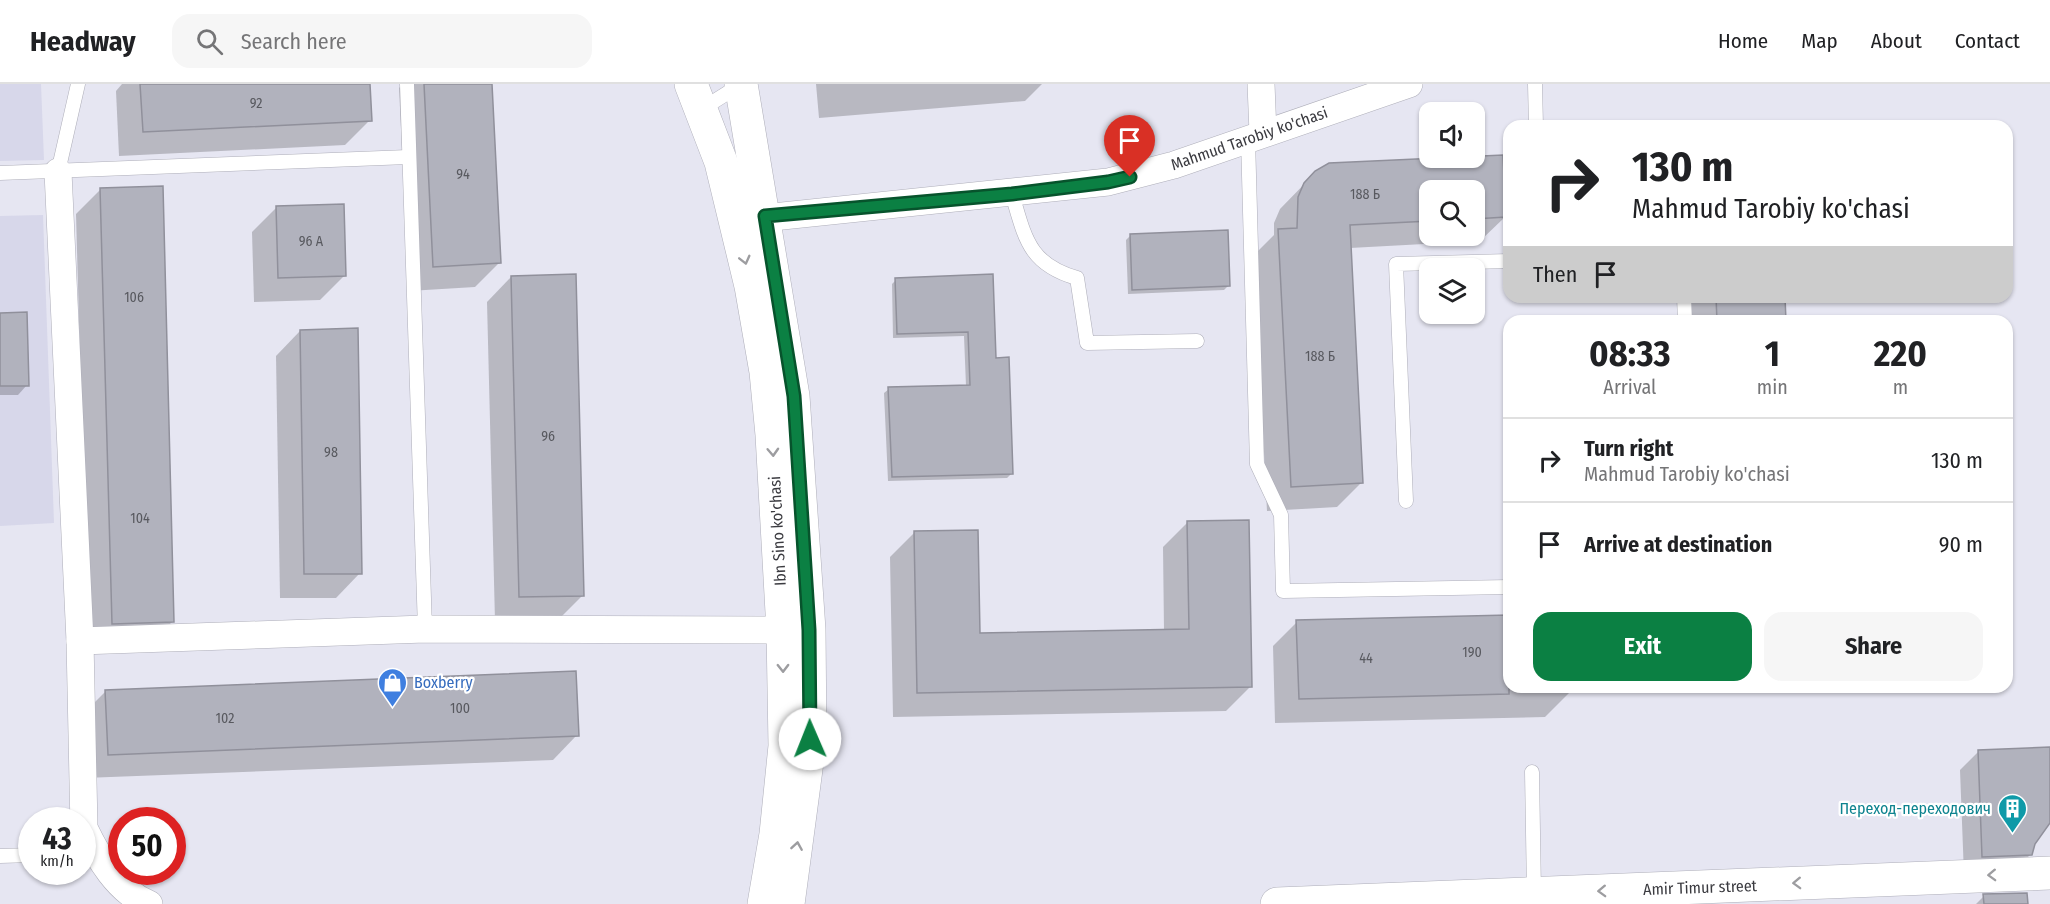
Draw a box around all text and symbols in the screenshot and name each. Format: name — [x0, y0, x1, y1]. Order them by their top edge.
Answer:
search box — [172, 14, 592, 68]
text: Headway — [30, 25, 136, 58]
icon: search — [193, 25, 226, 58]
text: Search here — [241, 28, 347, 55]
text: Home — [1718, 28, 1768, 54]
text: Map — [1801, 28, 1838, 54]
text: About — [1871, 28, 1922, 54]
text: Contact — [1955, 28, 2020, 54]
house number: 92 — [250, 95, 262, 112]
map controls — [1419, 102, 1485, 324]
button: sound — [1419, 102, 1485, 168]
street label: Mahmud Tarobiy ko'chasi — [1168, 103, 1330, 174]
pin — [1104, 115, 1155, 177]
icon: arrive — [1113, 124, 1146, 157]
text: 130 m — [1632, 142, 1733, 192]
icon: right — [1533, 144, 1611, 222]
house number: 94 — [456, 166, 470, 183]
button: search — [1419, 180, 1485, 246]
house number: 188 Б — [1350, 186, 1380, 203]
text: Mahmud Tarobiy ko'chasi — [1632, 193, 1910, 225]
house number: 96 А — [299, 233, 324, 250]
one-way arrow — [737, 255, 750, 265]
button: layers — [1419, 258, 1485, 324]
icon: arrive — [1589, 258, 1622, 291]
text: Then — [1533, 261, 1577, 288]
house number: 106 — [124, 289, 144, 306]
text: 08:33 — [1589, 332, 1671, 376]
text: 1 — [1765, 332, 1780, 376]
text: 220 — [1874, 332, 1927, 376]
house number: 188 Б — [1305, 348, 1335, 365]
text: Arrival — [1603, 375, 1656, 399]
text: min — [1757, 375, 1788, 399]
text: m — [1893, 375, 1908, 399]
house number: 96 — [541, 428, 555, 445]
text: Turn right — [1584, 435, 1673, 462]
house number: 98 — [324, 444, 338, 461]
icon: right — [1533, 444, 1566, 477]
text: 130 m — [1931, 447, 1983, 474]
one-way arrow — [766, 448, 779, 457]
text: Mahmud Tarobiy ko'chasi — [1584, 462, 1790, 486]
street label: Ibn Sino ko'chasi — [765, 476, 790, 586]
house number: 104 — [130, 510, 150, 527]
icon: arrive — [1533, 528, 1566, 561]
text: Arrive at destination — [1584, 531, 1772, 558]
text: 90 m — [1939, 531, 1983, 558]
button: Exit — [1533, 612, 1752, 681]
button: Share — [1764, 612, 1983, 681]
house number: 190 — [1462, 644, 1482, 661]
house number: 44 — [1359, 650, 1373, 667]
one-way arrow — [777, 664, 790, 673]
shop icon: Boxberry — [377, 666, 409, 708]
place label: Boxberry — [414, 673, 474, 692]
house number: 100 — [450, 700, 470, 717]
position arrow — [778, 707, 842, 771]
house number: 102 — [216, 710, 234, 727]
building icon: Переход-переходович — [1996, 792, 2028, 834]
place label: Переход-переходович — [1839, 799, 1991, 818]
speed limit sign: 50 — [108, 807, 186, 885]
text: 43 — [42, 821, 72, 857]
one-way arrow — [790, 842, 802, 851]
text: km/h — [40, 852, 74, 870]
one-way arrow — [1987, 869, 1996, 881]
street label: Amir Timur street — [1643, 876, 1758, 899]
one-way arrow — [1792, 876, 1801, 889]
one-way arrow — [1597, 884, 1606, 897]

